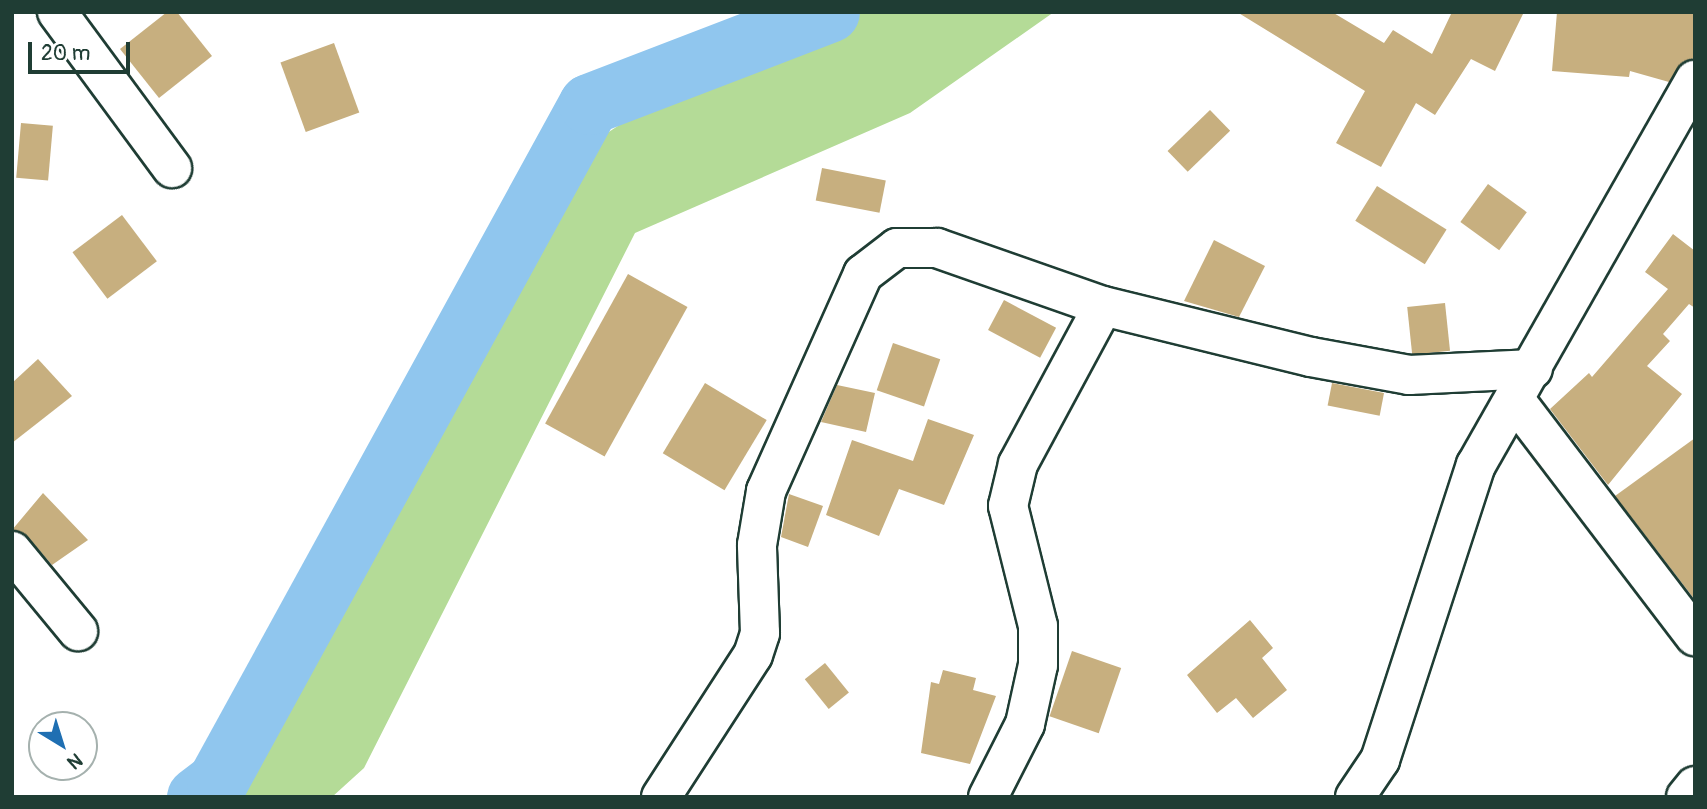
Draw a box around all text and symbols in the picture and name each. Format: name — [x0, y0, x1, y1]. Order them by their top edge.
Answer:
scale bar — [32, 28, 133, 72]
text: 20 m — [41, 40, 90, 67]
north arrow — [28, 711, 98, 781]
text: N — [62, 748, 87, 774]

